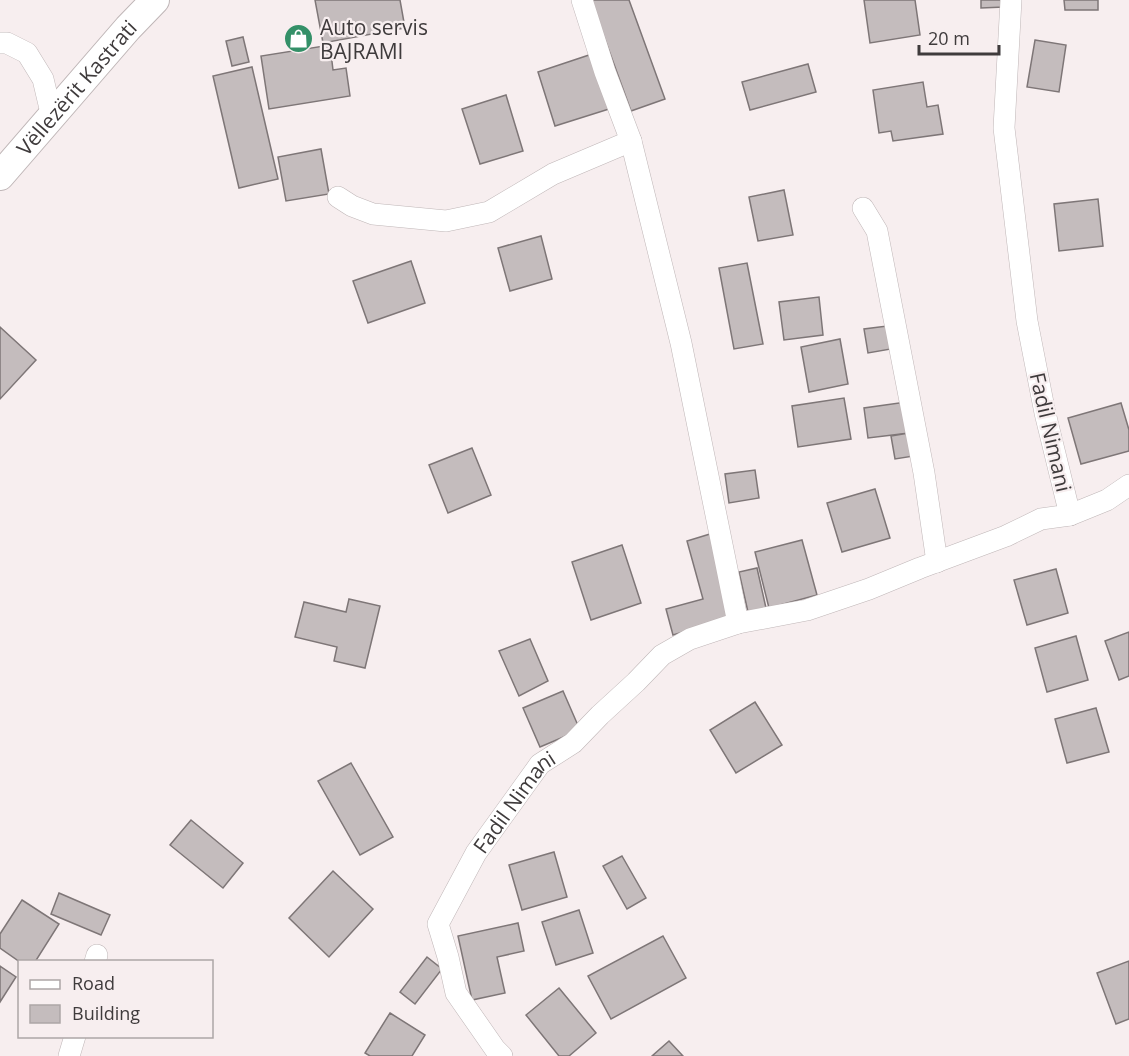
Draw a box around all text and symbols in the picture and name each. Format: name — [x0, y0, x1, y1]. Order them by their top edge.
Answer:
place label: Auto servis BAJRAMI — [320, 13, 428, 65]
street label: Vëllezërit Kastrati — [10, 14, 143, 161]
scale bar — [919, 18, 998, 56]
shop icon: Auto servis BAJRAMI — [283, 23, 315, 55]
text: 20 m — [928, 26, 970, 50]
street label: Fadil Nimani — [1024, 369, 1078, 495]
street label: Fadil Nimani — [466, 744, 560, 859]
legend — [18, 960, 213, 1038]
text: Road — [72, 971, 115, 995]
text: Building — [72, 1001, 140, 1025]

